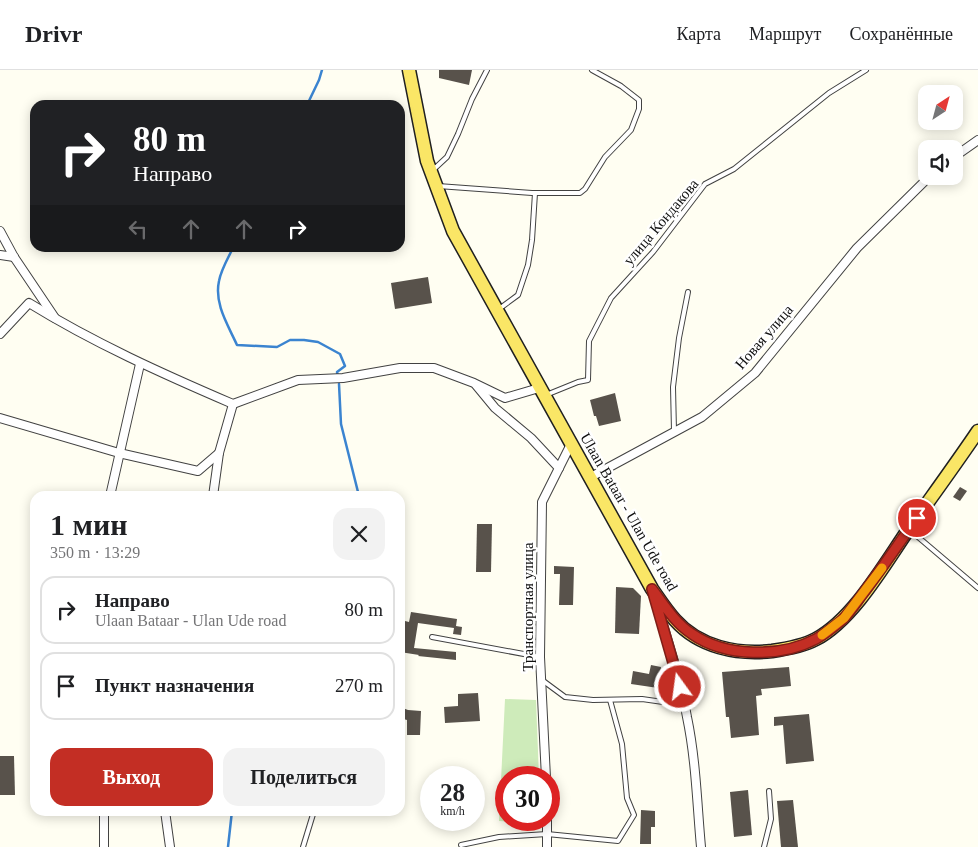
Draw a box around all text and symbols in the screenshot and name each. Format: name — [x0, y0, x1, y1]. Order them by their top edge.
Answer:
text: Drivr — [25, 21, 82, 47]
text: Карта — [676, 24, 721, 44]
text: Маршрут — [749, 24, 821, 44]
text: Сохранённые — [849, 24, 953, 44]
north arrow — [918, 85, 962, 130]
map controls — [918, 85, 963, 185]
icon: right — [50, 120, 115, 185]
text: 80 m — [133, 120, 206, 159]
button: sound — [918, 140, 963, 185]
text: Направо — [133, 161, 212, 186]
street label: улица Кондакова — [620, 175, 702, 268]
icon: left — [124, 215, 152, 243]
icon: ahead — [177, 215, 205, 243]
icon: ahead — [230, 215, 258, 243]
icon: right — [283, 215, 311, 243]
street label: Новая улица — [732, 301, 796, 372]
street label: Ulaan Bataar - Ulan Ude road — [577, 430, 681, 594]
pin — [896, 497, 938, 539]
icon: arrive — [903, 504, 931, 532]
text: 1 мин — [50, 508, 128, 541]
button: close — [333, 508, 385, 560]
street label: Транспортная улица — [520, 542, 536, 672]
text: 350 m · 13:29 — [50, 544, 140, 561]
text: Направо — [95, 590, 170, 611]
icon: right — [52, 596, 80, 624]
text: 80 m — [344, 599, 383, 620]
text: Ulaan Bataar - Ulan Ude road — [95, 612, 286, 629]
position arrow — [653, 660, 705, 712]
icon: arrive — [52, 672, 80, 700]
text: Пункт назначения — [95, 675, 254, 696]
text: 270 m — [335, 675, 383, 696]
button: Выход — [50, 748, 213, 806]
button: Поделиться — [223, 748, 385, 806]
speed limit sign: 30 — [495, 766, 560, 831]
text: 28 — [440, 779, 465, 806]
text: km/h — [440, 804, 465, 818]

